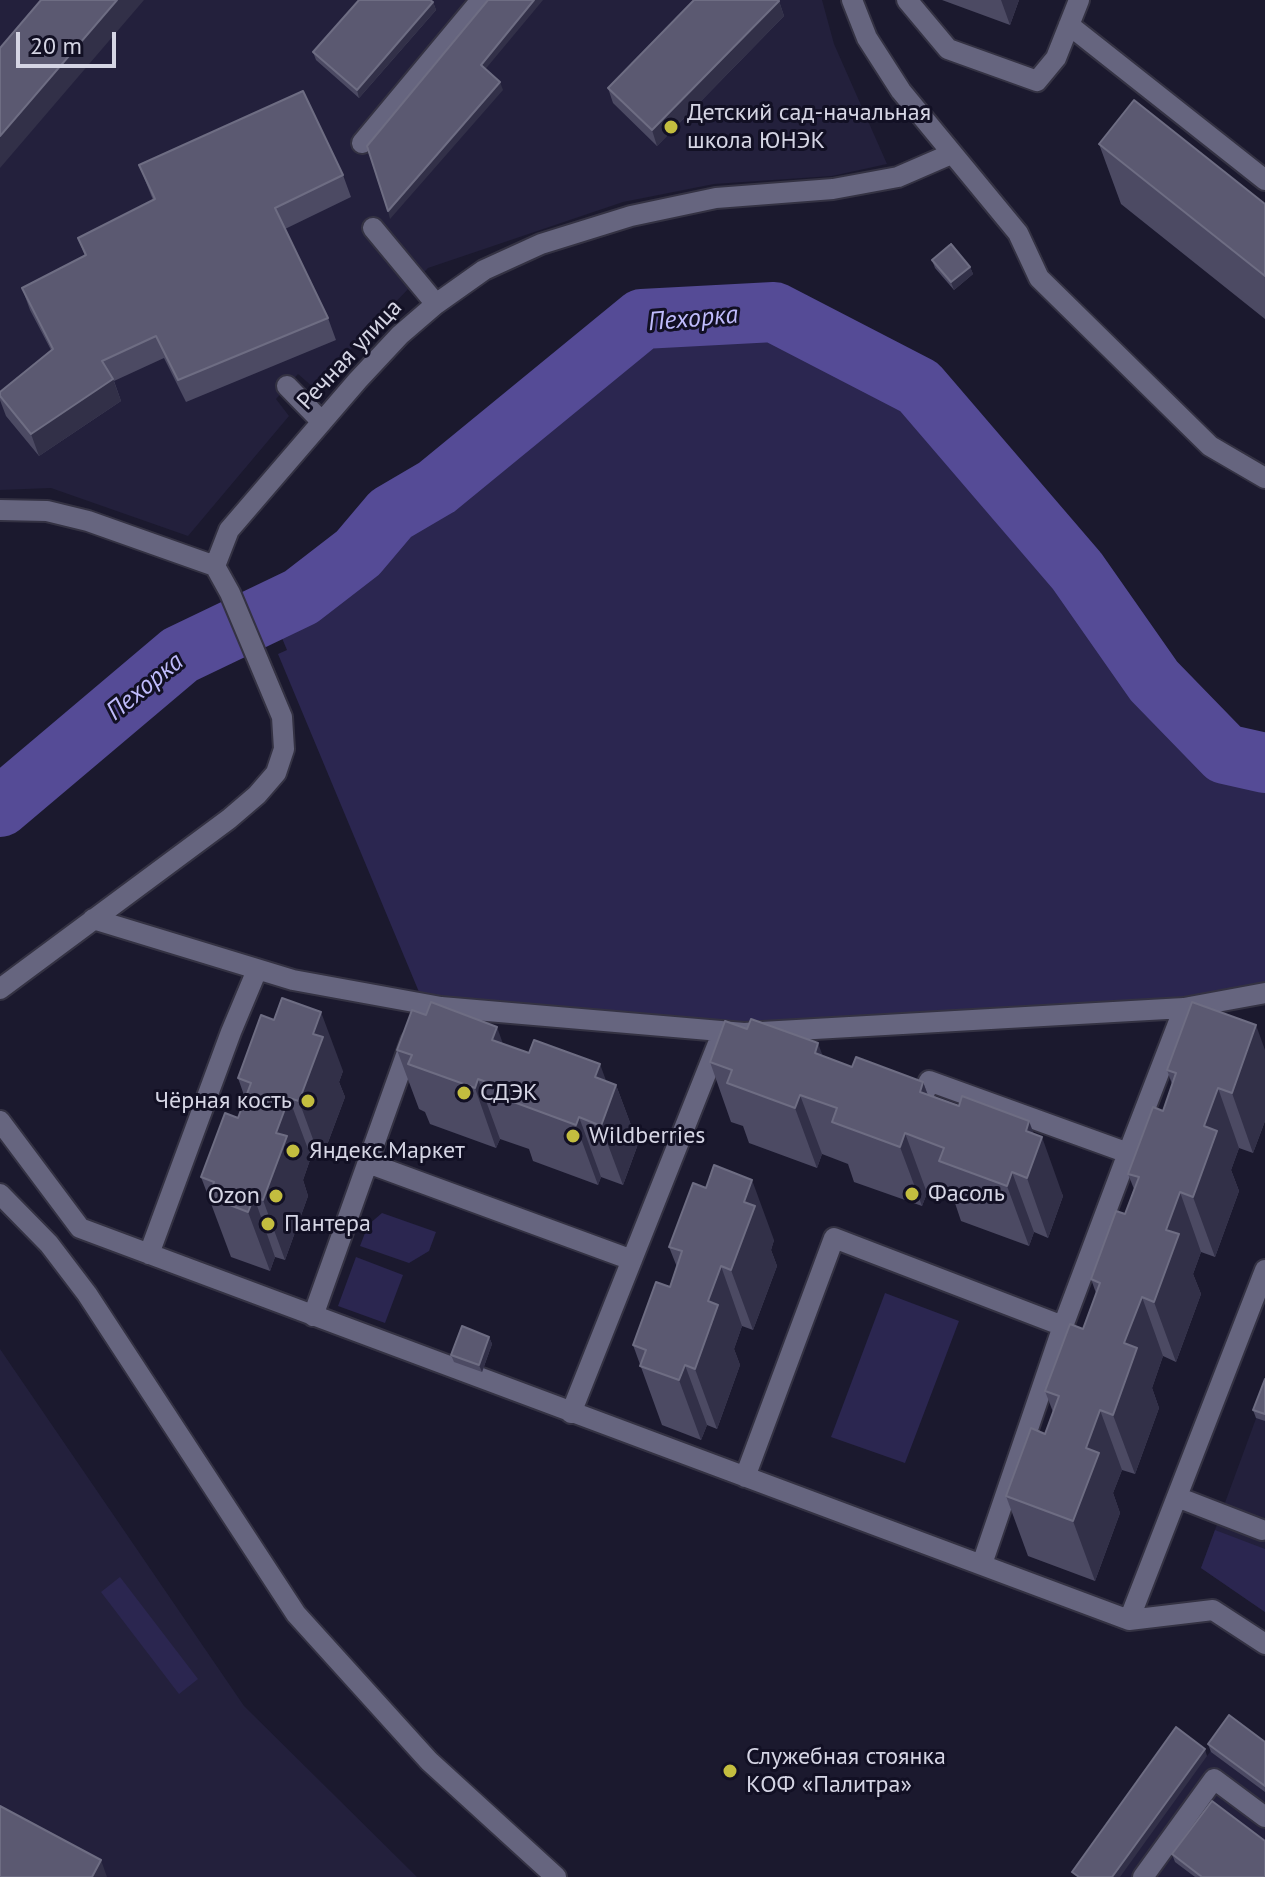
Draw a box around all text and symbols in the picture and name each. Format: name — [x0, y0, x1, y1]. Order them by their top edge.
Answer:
scale bar — [20, 16, 120, 66]
text: 20 m — [30, 30, 82, 61]
place label: Детский сад-начальная школа ЮНЭК — [687, 99, 931, 155]
marker: Детский сад-начальная школа ЮНЭК — [662, 118, 680, 136]
street label: Речная улица — [292, 294, 408, 416]
water label: Пехорка — [647, 300, 739, 338]
water label: Пехорка — [100, 647, 190, 727]
place label: СДЭК — [480, 1079, 538, 1107]
marker: СДЭК — [455, 1084, 473, 1102]
place label: Чёрная кость — [154, 1087, 292, 1115]
marker: Чёрная кость — [299, 1092, 317, 1110]
place label: Wildberries — [589, 1122, 705, 1150]
marker: Wildberries — [564, 1127, 582, 1145]
place label: Яндекс.Маркет — [309, 1137, 465, 1165]
marker: Яндекс.Маркет — [284, 1142, 302, 1160]
place label: Фасоль — [928, 1180, 1005, 1208]
place label: Ozon — [208, 1182, 260, 1210]
marker: Фасоль — [903, 1185, 921, 1203]
marker: Ozon — [267, 1187, 285, 1205]
place label: Пантера — [284, 1210, 371, 1238]
marker: Пантера — [259, 1215, 277, 1233]
place label: Служебная стоянка КОФ «Палитра» — [746, 1743, 946, 1799]
marker: Служебная стоянка КОФ «Палитра» — [721, 1762, 739, 1780]

